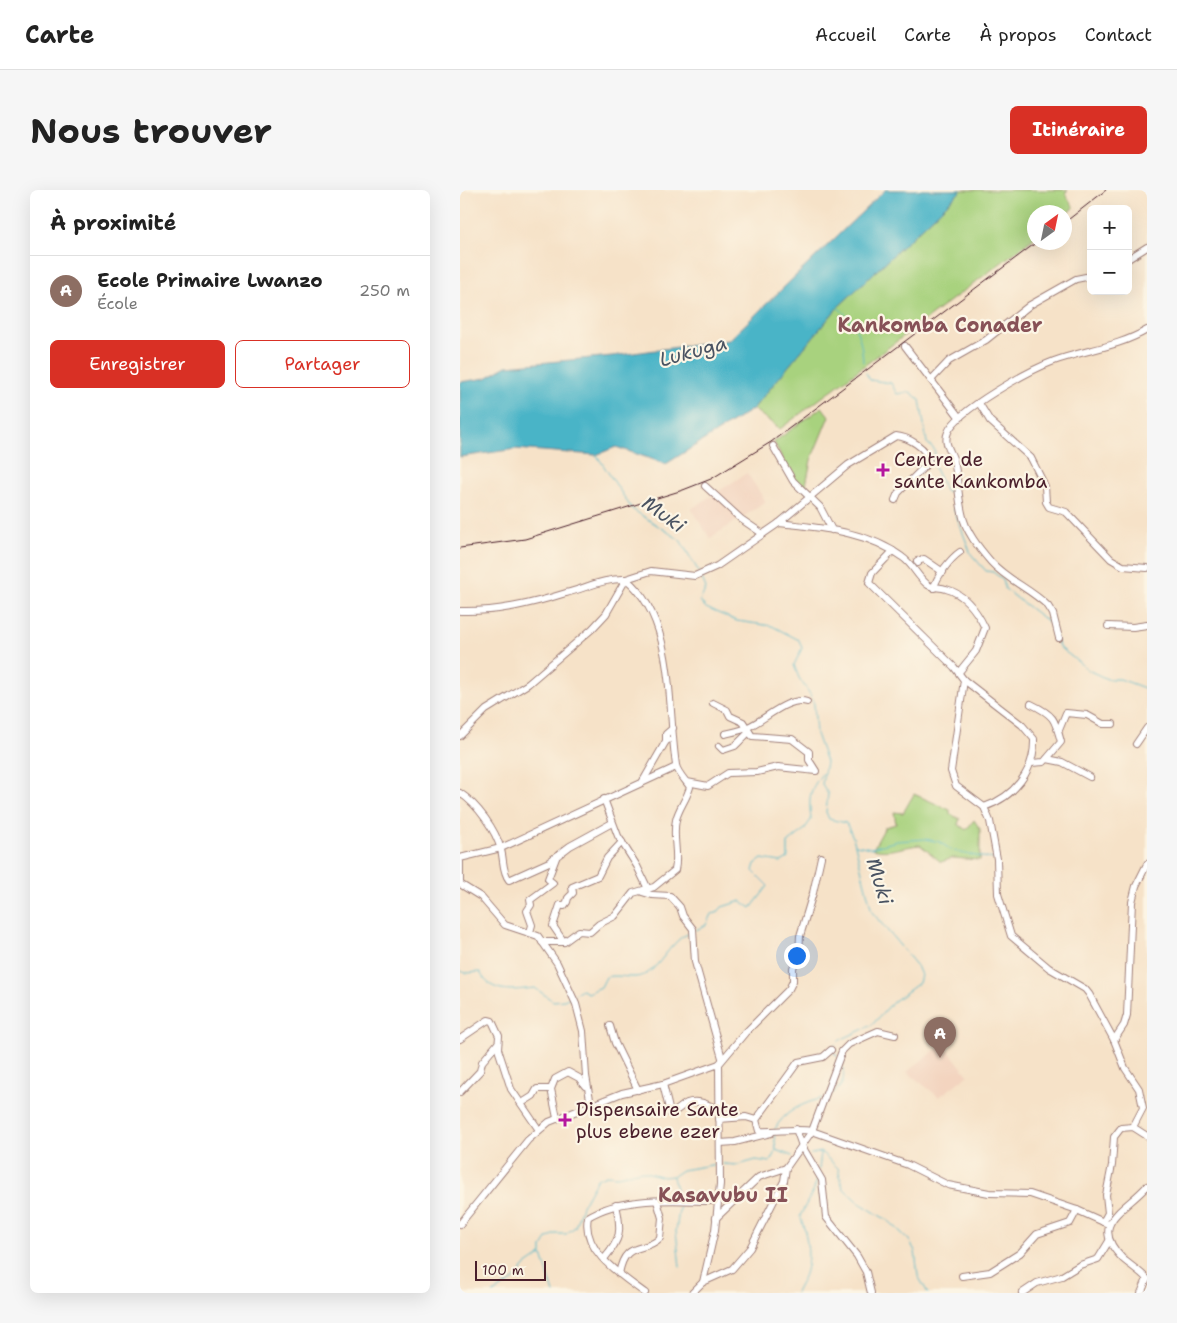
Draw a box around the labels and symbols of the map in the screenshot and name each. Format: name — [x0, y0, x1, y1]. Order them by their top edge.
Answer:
north arrow — [1027, 205, 1072, 250]
district label: Kankomba Conader — [838, 312, 1043, 338]
water label: Lukuga — [656, 329, 730, 373]
place label: Centre de sante Kankomba — [894, 447, 1048, 494]
marker: Centre de sante Kankomba — [876, 463, 890, 477]
water label: Muki — [637, 489, 691, 539]
water label: Muki — [861, 854, 899, 908]
your location — [784, 943, 810, 969]
pin: A — [924, 1017, 956, 1058]
place label: Dispensaire Sante plus ebene ezer — [576, 1097, 739, 1144]
marker: Dispensaire Sante plus ebene ezer — [558, 1113, 572, 1127]
district label: Kasavubu II — [658, 1182, 788, 1208]
scale bar — [475, 1258, 546, 1281]

